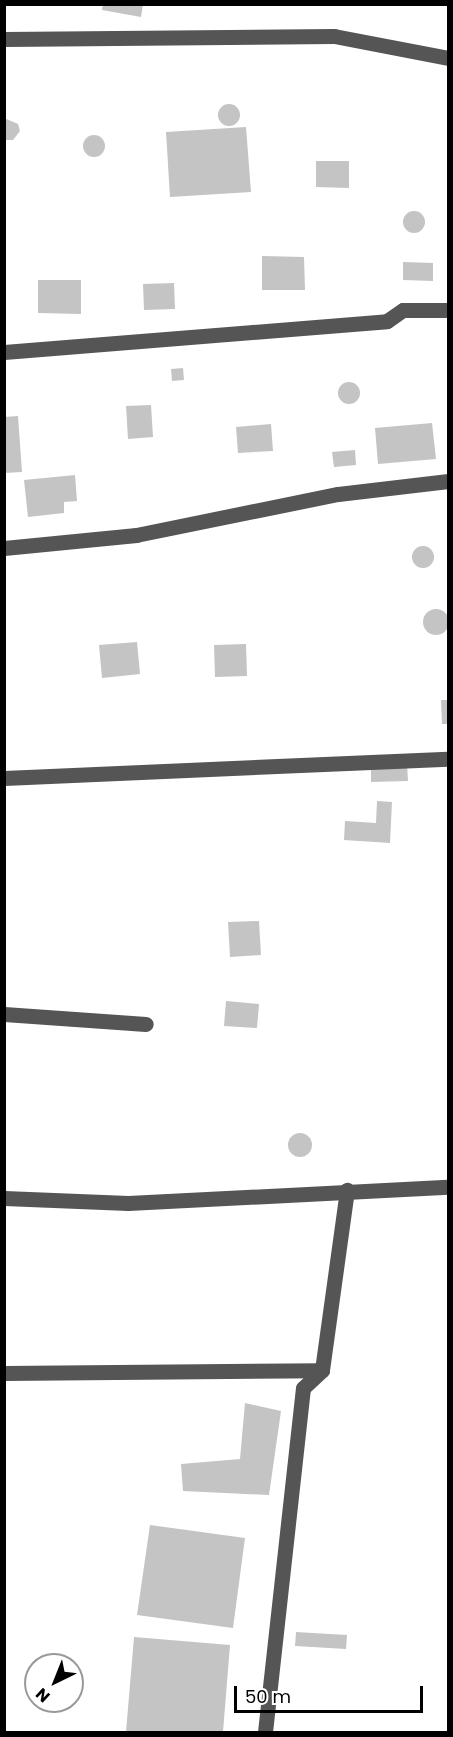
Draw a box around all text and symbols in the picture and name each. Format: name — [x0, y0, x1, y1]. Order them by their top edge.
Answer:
north arrow — [24, 1653, 84, 1713]
scale bar — [237, 1674, 426, 1712]
text: N — [31, 1683, 55, 1708]
text: 50 m — [245, 1684, 291, 1709]

